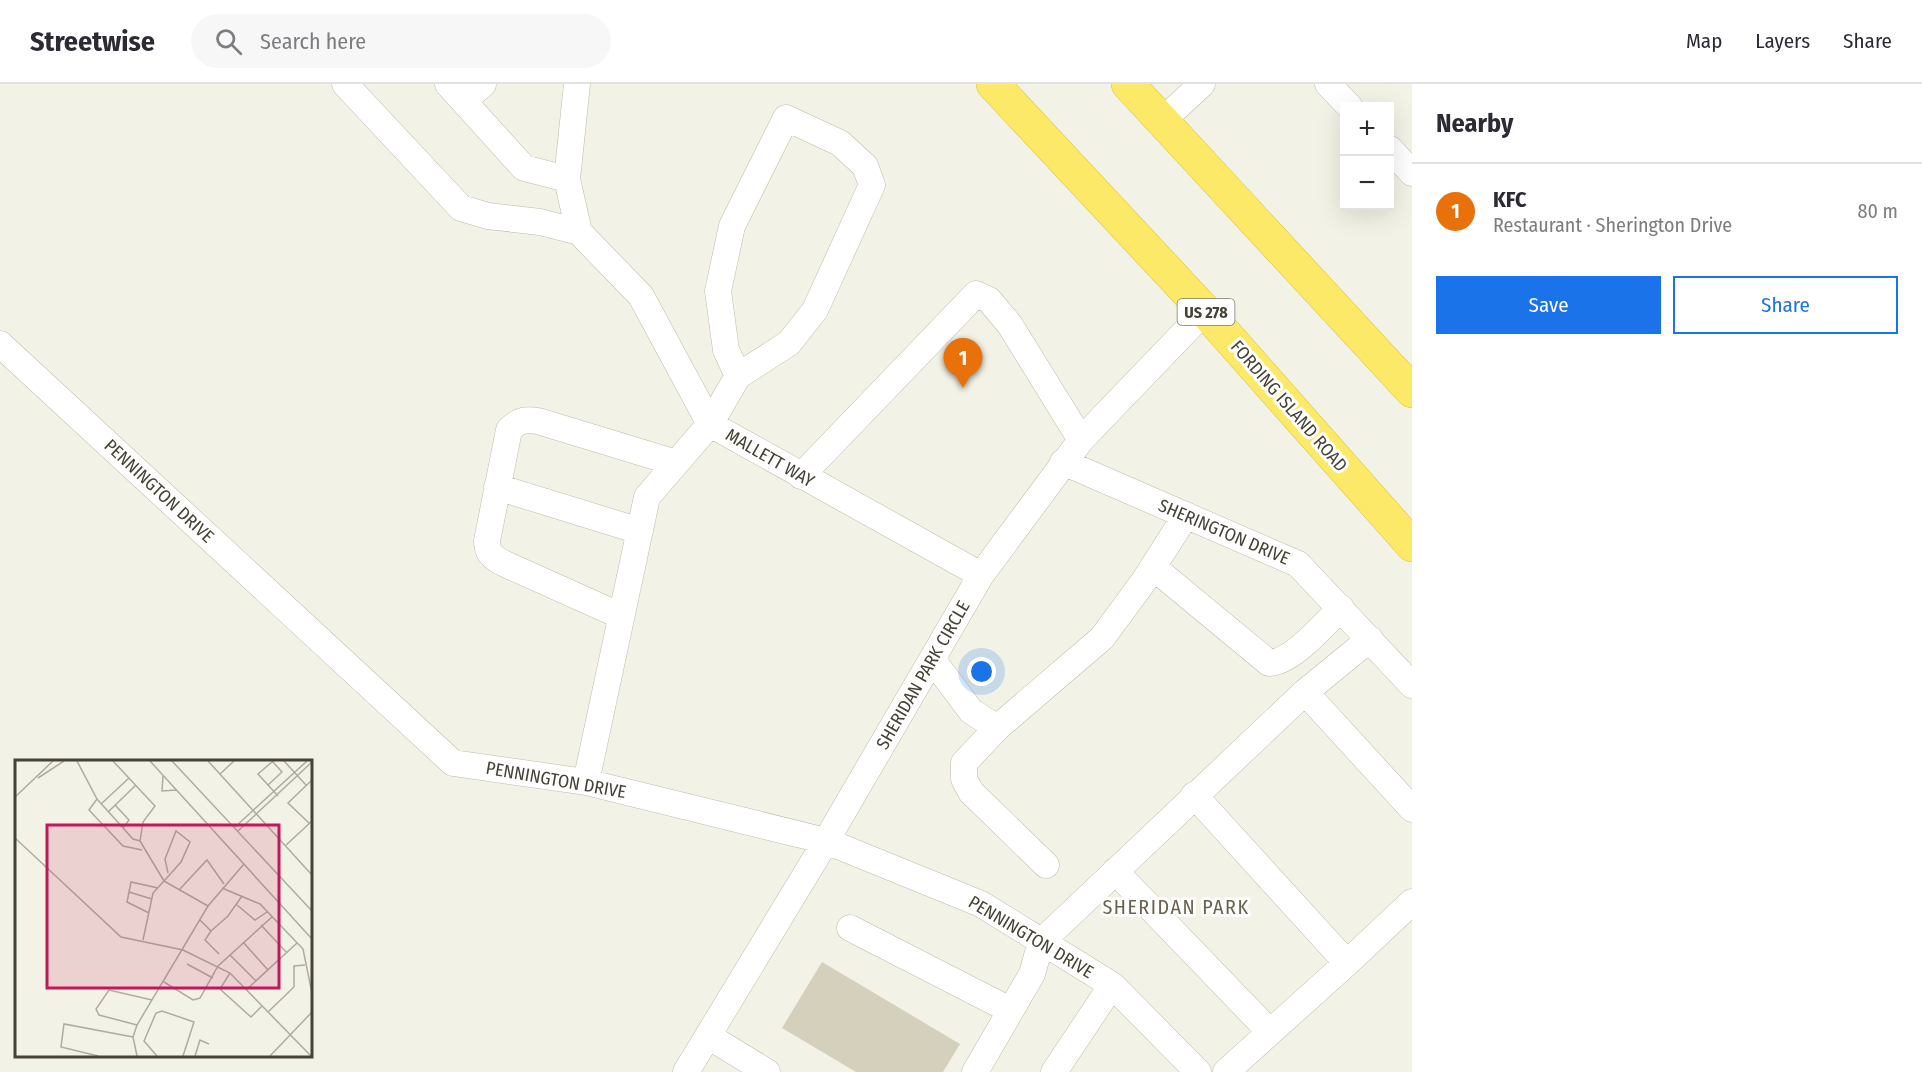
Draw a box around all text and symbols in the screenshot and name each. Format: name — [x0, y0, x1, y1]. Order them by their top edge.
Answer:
search box — [191, 14, 611, 68]
text: Streetwise — [30, 25, 155, 58]
icon: search — [212, 25, 245, 58]
text: Search here — [260, 28, 366, 55]
text: Map — [1686, 28, 1722, 54]
text: Layers — [1755, 28, 1810, 54]
text: Share — [1843, 28, 1892, 54]
map controls — [1340, 102, 1394, 210]
button: + — [1340, 102, 1394, 156]
text: Nearby — [1436, 108, 1513, 139]
button: − — [1340, 156, 1394, 210]
text: KFC — [1493, 186, 1527, 213]
text: 1 — [1451, 199, 1460, 223]
text: 80 m — [1858, 199, 1898, 223]
text: Restaurant · Sherington Drive — [1493, 213, 1732, 237]
button: Save — [1436, 276, 1661, 334]
button: Share — [1673, 276, 1898, 334]
road number: US 278 — [1178, 299, 1234, 325]
street label: FORDING ISLAND ROAD — [1226, 336, 1352, 476]
pin: 1 — [944, 338, 982, 388]
street label: MALLETT WAY — [722, 424, 818, 492]
street label: PENNINGTON DRIVE — [100, 435, 218, 547]
street label: SHERINGTON DRIVE — [1155, 494, 1293, 570]
street label: SHERIDAN PARK CIRCLE — [871, 597, 975, 753]
your location — [967, 657, 996, 686]
street label: PENNINGTON DRIVE — [484, 757, 628, 803]
inset map — [15, 760, 312, 1057]
street label: PENNINGTON DRIVE — [964, 891, 1098, 983]
district label: SHERIDAN PARK — [1102, 895, 1250, 919]

